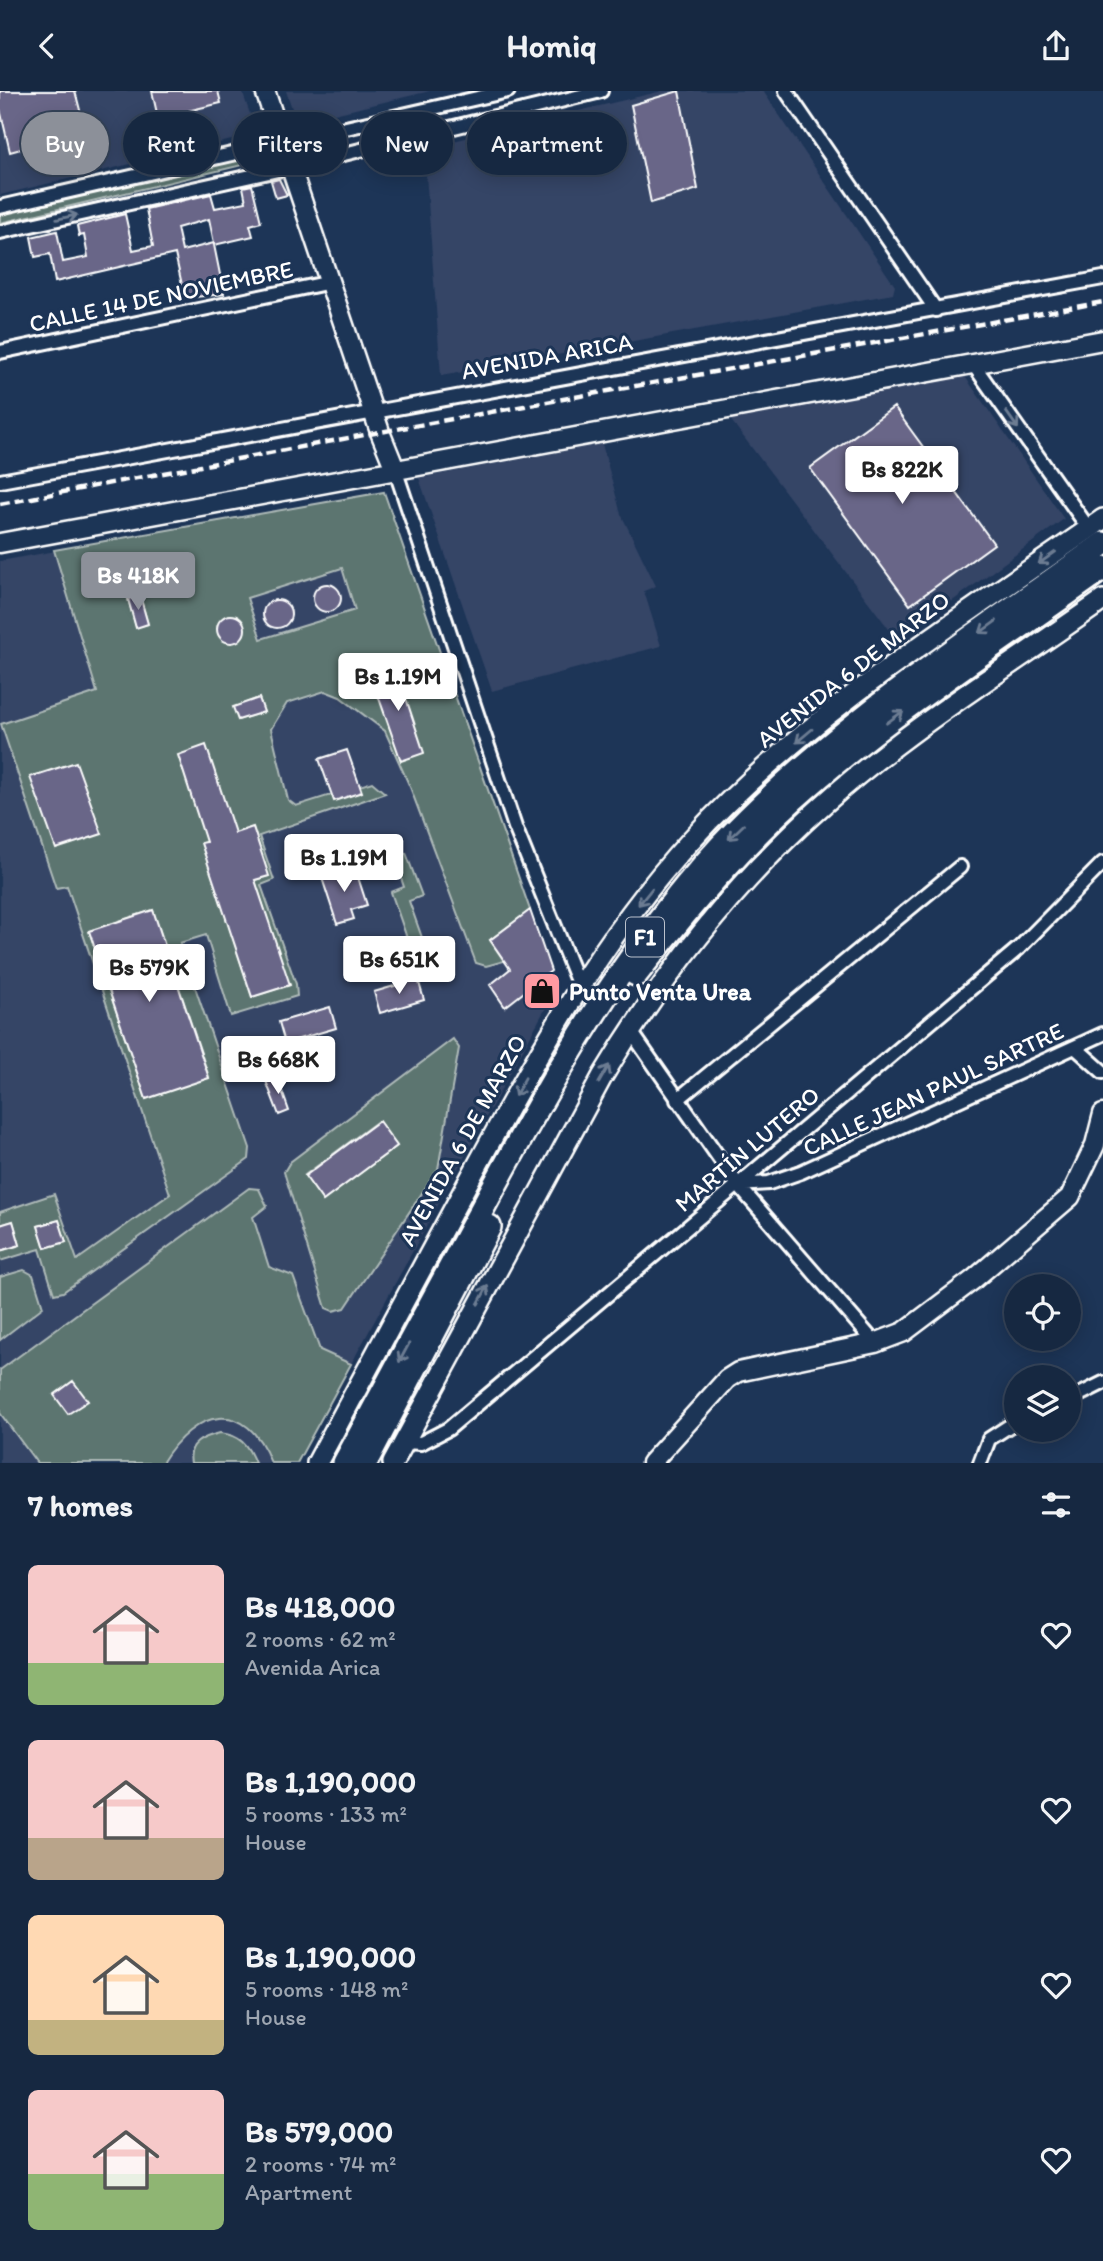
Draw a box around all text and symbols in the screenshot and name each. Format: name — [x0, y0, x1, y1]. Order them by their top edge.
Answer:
icon: back — [28, 27, 66, 65]
text: Homiq — [507, 27, 596, 65]
icon: share — [1037, 27, 1075, 65]
chip: Buy — [21, 112, 109, 175]
chip: Rent — [123, 112, 219, 175]
chip: Filters — [233, 112, 347, 175]
chip: New — [361, 112, 453, 175]
chip: Apartment — [467, 112, 627, 175]
one-way arrow — [55, 210, 78, 223]
street label: CALLE 14 DE NOVIEMBRE — [27, 254, 295, 338]
street label: AVENIDA ARICA — [459, 327, 635, 385]
one-way arrow — [1005, 410, 1019, 429]
pin: Bs 822K — [837, 447, 967, 506]
text: Bs 822K — [861, 455, 943, 483]
one-way arrow — [1038, 551, 1057, 565]
pin: Bs 418K — [73, 553, 203, 612]
text: Bs 418K — [97, 561, 179, 589]
street label: AVENIDA 6 DE MARZO — [751, 585, 955, 753]
one-way arrow — [979, 620, 998, 634]
pin: Bs 1.19M — [326, 653, 470, 713]
text: Bs 1.19M — [354, 662, 442, 690]
one-way arrow — [885, 710, 904, 724]
one-way arrow — [796, 728, 814, 744]
one-way arrow — [727, 823, 745, 840]
pin: Bs 1.19M — [272, 835, 416, 894]
text: Bs 1.19M — [300, 843, 388, 871]
one-way arrow — [638, 888, 653, 906]
road number: F1 — [626, 917, 664, 957]
pin: Bs 651K — [334, 937, 464, 996]
pin: Bs 579K — [84, 944, 214, 1004]
text: Bs 651K — [359, 945, 439, 973]
text: Bs 579K — [109, 953, 189, 981]
shop icon: Punto Venta Urea — [521, 970, 563, 1012]
place label: Punto Venta Urea — [569, 977, 752, 1006]
street label: CALLE JEAN PAUL SARTRE — [798, 1016, 1068, 1162]
street label: AVENIDA 6 DE MARZO — [392, 1029, 532, 1251]
pin: Bs 668K — [213, 1037, 343, 1096]
text: Bs 668K — [237, 1045, 319, 1073]
one-way arrow — [597, 1065, 611, 1085]
one-way arrow — [513, 1076, 526, 1097]
street label: MARTÍN LUTERO — [669, 1080, 825, 1218]
map controls — [1004, 1274, 1081, 1442]
button: locate — [1004, 1274, 1081, 1351]
one-way arrow — [477, 1285, 491, 1306]
one-way arrow — [397, 1342, 411, 1362]
button: layers — [1004, 1365, 1081, 1442]
icon: filters — [1037, 1486, 1075, 1524]
text: 7 homes — [28, 1487, 133, 1524]
text: Bs 418,000 — [245, 1588, 395, 1625]
icon: home — [84, 1593, 168, 1677]
icon: heart — [1037, 1616, 1075, 1654]
text: 2 rooms · 62 m² — [245, 1625, 396, 1653]
text: Avenida Arica — [245, 1653, 380, 1681]
text: Bs 1,190,000 — [245, 1763, 416, 1800]
icon: home — [84, 1768, 168, 1852]
icon: heart — [1037, 1791, 1075, 1829]
text: 5 rooms · 133 m² — [245, 1800, 407, 1828]
text: House — [245, 1828, 307, 1856]
text: Bs 1,190,000 — [245, 1938, 416, 1975]
icon: home — [84, 1943, 168, 2027]
icon: heart — [1037, 1966, 1075, 2004]
text: 5 rooms · 148 m² — [245, 1975, 408, 2003]
text: House — [245, 2003, 307, 2031]
text: Bs 579,000 — [245, 2113, 393, 2150]
icon: home — [84, 2118, 168, 2202]
icon: heart — [1037, 2141, 1075, 2179]
text: 2 rooms · 74 m² — [245, 2150, 397, 2178]
text: Apartment — [245, 2178, 352, 2206]

